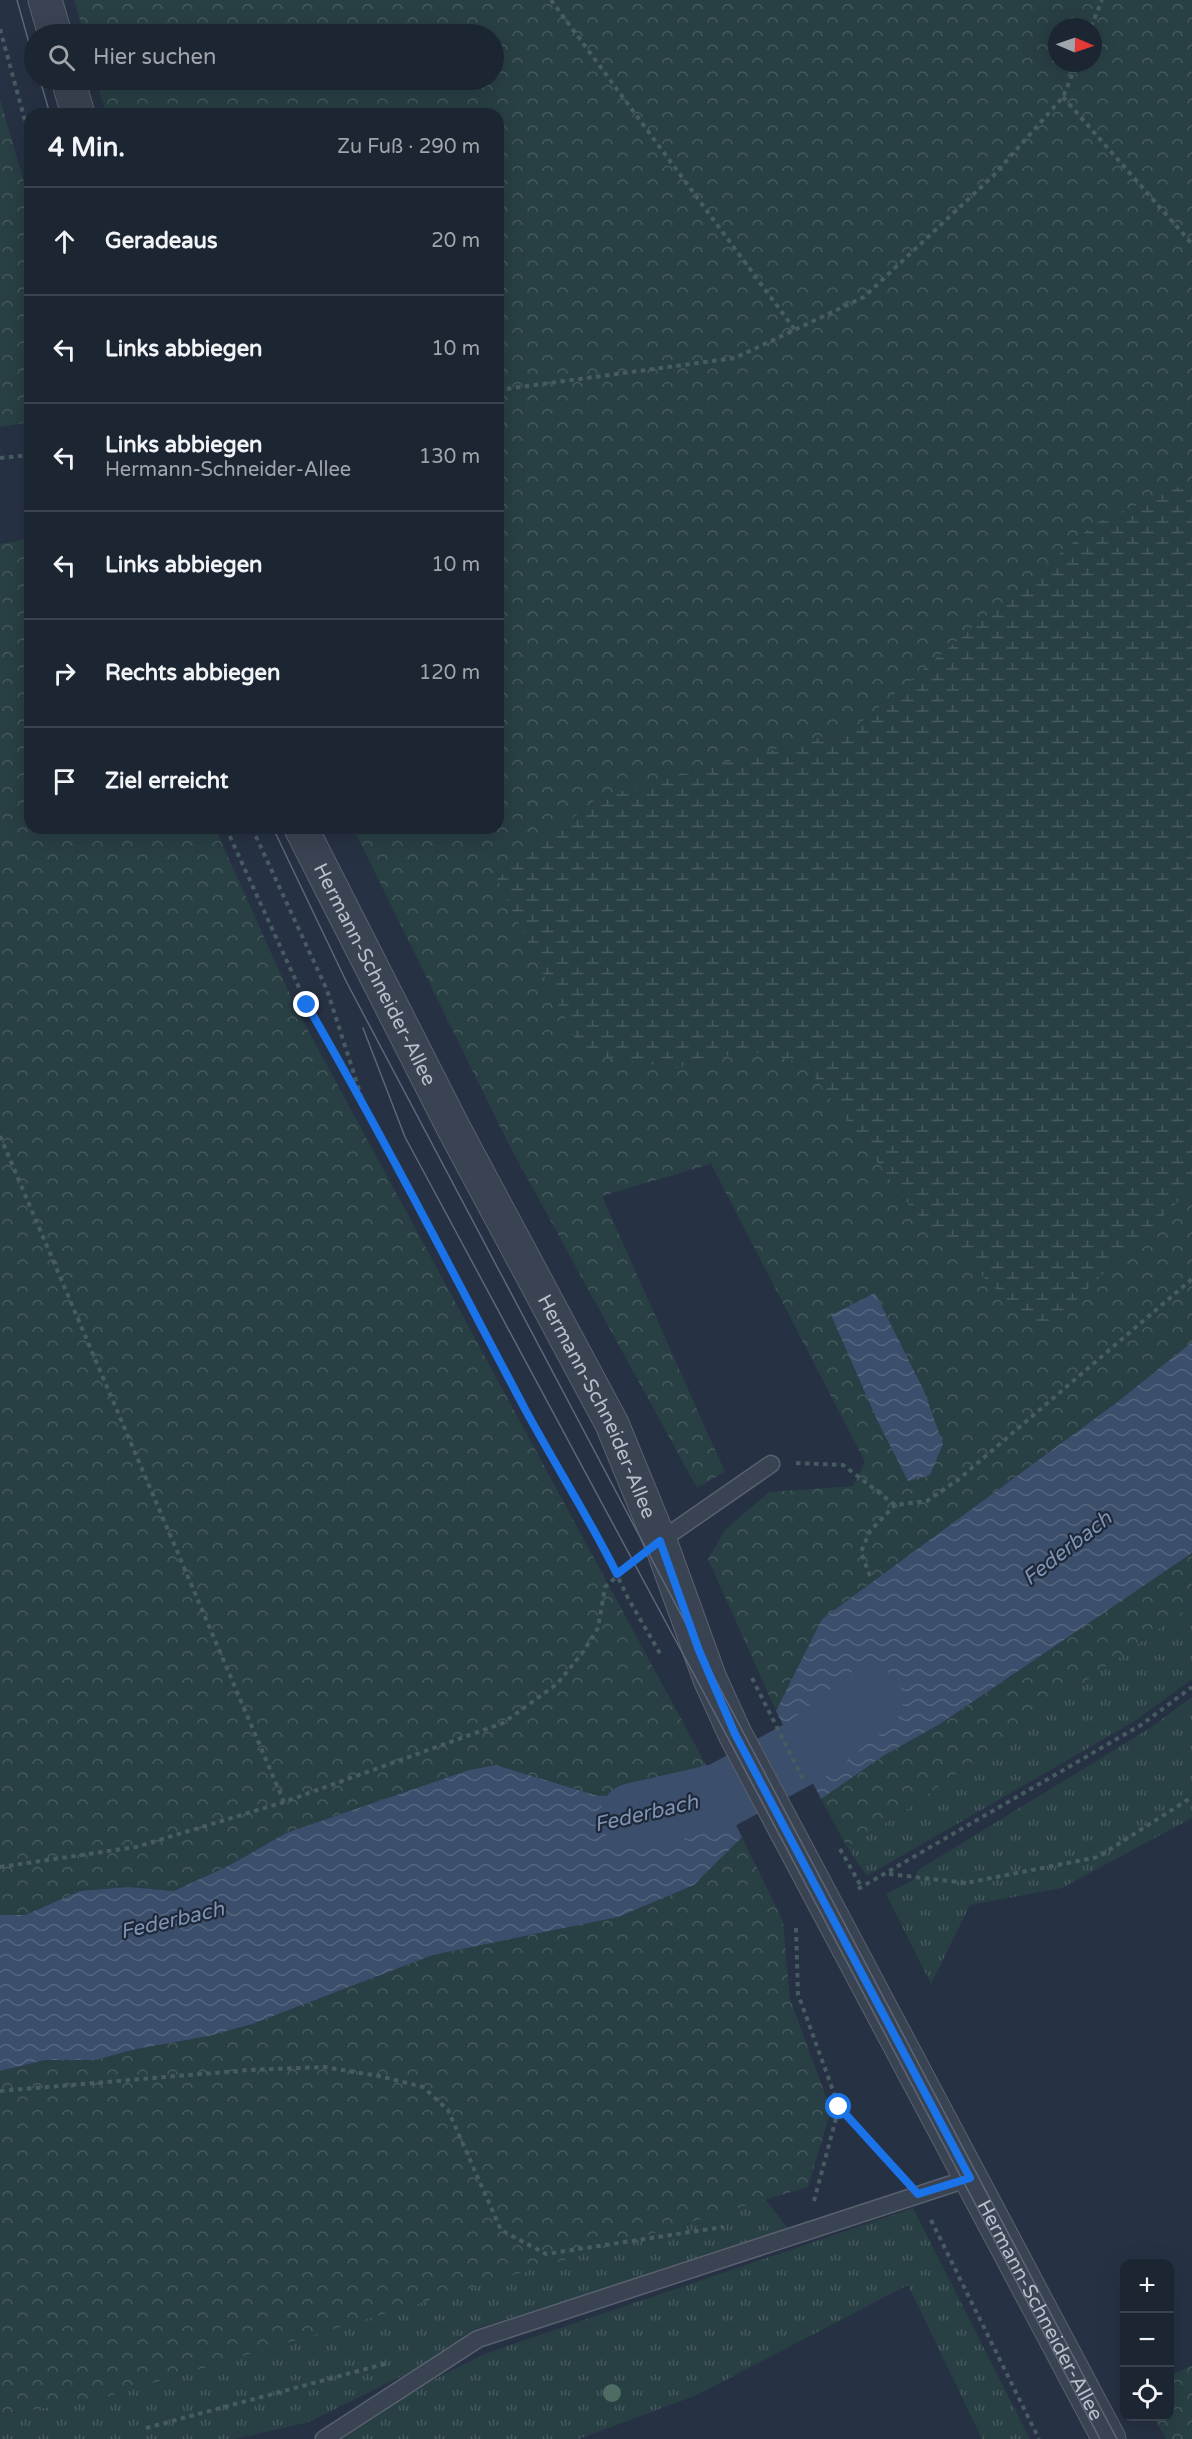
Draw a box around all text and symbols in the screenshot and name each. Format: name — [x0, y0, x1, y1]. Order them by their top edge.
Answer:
north arrow — [1048, 18, 1102, 72]
search box — [24, 24, 504, 90]
icon: search — [45, 41, 78, 74]
text: Hier suchen — [93, 44, 216, 70]
text: 4 Min. — [48, 132, 125, 163]
text: Zu Fuß · 290 m — [337, 135, 480, 159]
icon: ahead — [48, 225, 81, 258]
text: Geradeaus — [105, 228, 217, 254]
text: 20 m — [431, 229, 480, 253]
icon: left — [48, 333, 81, 366]
text: Links abbiegen — [105, 336, 263, 362]
text: 10 m — [431, 337, 480, 361]
text: Links abbiegen — [105, 432, 263, 458]
icon: left — [48, 441, 81, 474]
text: 130 m — [419, 445, 480, 469]
text: Hermann-Schneider-Allee — [105, 458, 351, 482]
icon: left — [48, 549, 81, 582]
text: Links abbiegen — [105, 552, 263, 578]
text: 10 m — [431, 553, 480, 577]
icon: right — [48, 657, 81, 690]
text: Rechts abbiegen — [105, 660, 280, 686]
text: 120 m — [419, 661, 480, 685]
icon: arrive — [48, 765, 81, 798]
text: Ziel erreicht — [105, 768, 228, 794]
street label: Hermann-Schneider-Allee — [308, 859, 441, 1090]
route end — [293, 991, 319, 1017]
street label: Hermann-Schneider-Allee — [532, 1291, 660, 1522]
water label: Federbach — [1018, 1505, 1118, 1591]
water label: Federbach — [592, 1789, 702, 1838]
water label: Federbach — [118, 1896, 228, 1945]
route start — [825, 2093, 851, 2119]
street label: Hermann-Schneider-Allee — [971, 2196, 1108, 2425]
map controls — [1120, 2259, 1174, 2421]
button: + — [1120, 2259, 1174, 2313]
button: − — [1120, 2313, 1174, 2367]
button: locate — [1120, 2367, 1174, 2421]

